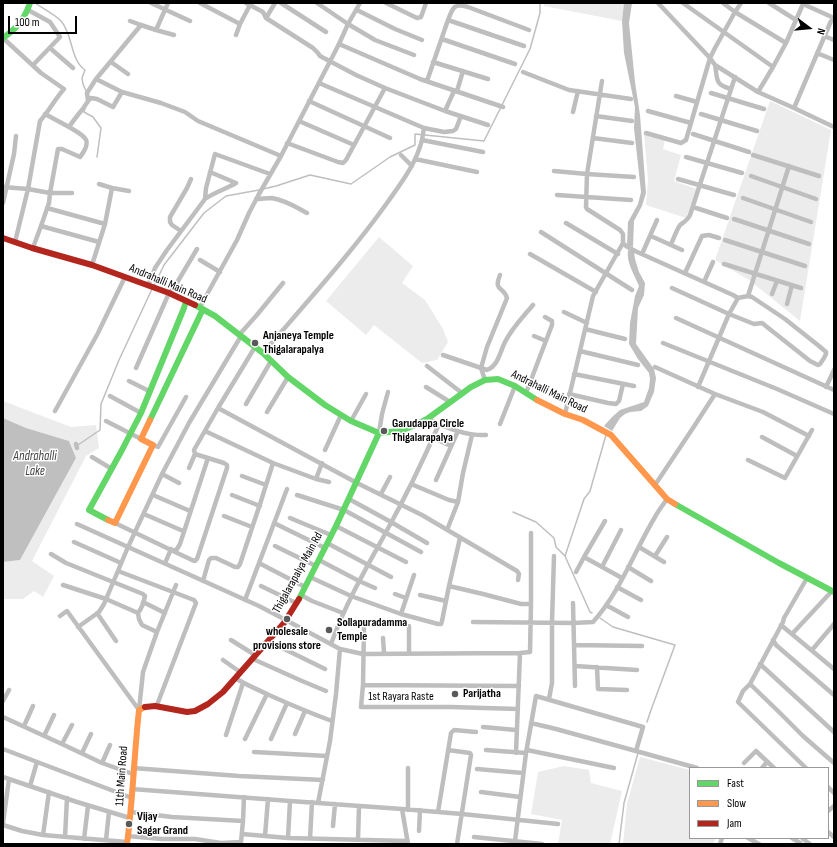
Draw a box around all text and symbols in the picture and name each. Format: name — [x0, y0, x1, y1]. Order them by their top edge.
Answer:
scale bar — [10, 8, 79, 34]
north arrow — [789, 8, 829, 48]
text: 100 m — [15, 15, 40, 30]
text: N — [814, 27, 828, 36]
street label: Andrahalli Main Road — [127, 261, 209, 307]
place label: Anjaneya Temple Thigalarapalya — [263, 329, 334, 357]
marker: Anjaneya Temple Thigalarapalya — [250, 338, 260, 348]
street label: Andrahalli Main Road — [509, 367, 589, 417]
place label: Garudappa Circle Thigalarapalya — [392, 417, 464, 445]
marker: Garudappa Circle Thigalarapalya — [379, 426, 389, 436]
water label: Andrahalli Lake — [13, 449, 57, 480]
street label: Thigalarapalya Main Rd — [270, 530, 326, 616]
marker: wholesale provisions store — [282, 614, 292, 624]
place label: Sollapuradamma Temple — [337, 616, 407, 644]
place label: wholesale provisions store — [253, 625, 321, 653]
marker: Sollapuradamma Temple — [324, 625, 334, 635]
place label: Parijatha — [463, 687, 501, 701]
marker: Parijatha — [450, 689, 460, 699]
street label: 1st Rayara Raste — [368, 690, 434, 704]
street label: 11th Main Road — [113, 746, 131, 806]
legend — [689, 767, 829, 839]
text: Fast — [727, 776, 744, 791]
text: Slow — [727, 796, 746, 811]
place label: Vijay Sagar Grand — [137, 810, 188, 838]
text: Jam — [727, 816, 742, 831]
marker: Vijay Sagar Grand — [124, 819, 134, 829]

